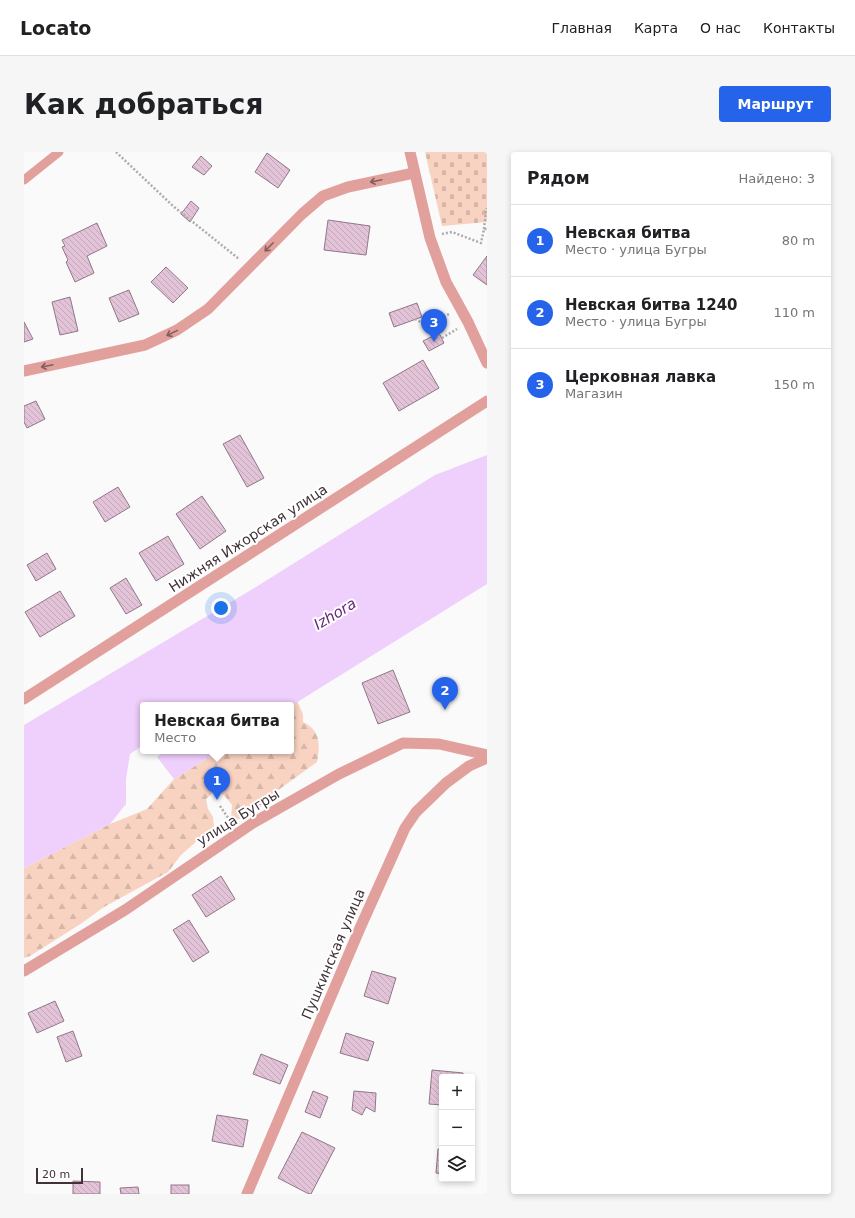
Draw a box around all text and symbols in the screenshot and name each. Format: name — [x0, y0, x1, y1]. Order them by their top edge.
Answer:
text: Locato — [20, 17, 91, 39]
text: Главная — [551, 20, 612, 36]
text: Карта — [634, 20, 678, 36]
text: О нас — [700, 20, 741, 36]
text: Контакты — [763, 20, 835, 36]
button: Маршрут — [719, 86, 831, 122]
text: Как добраться — [24, 88, 263, 121]
text: Рядом — [527, 168, 590, 188]
text: Найдено: 3 — [739, 171, 815, 186]
one-way arrow — [370, 177, 383, 185]
text: Невская битва — [565, 224, 691, 242]
text: 1 — [535, 233, 545, 248]
text: 80 m — [782, 233, 815, 248]
one-way arrow — [264, 242, 274, 252]
text: Место · улица Бугры — [565, 242, 707, 257]
text: Невская битва 1240 — [565, 296, 738, 314]
text: 2 — [535, 305, 545, 320]
text: 110 m — [773, 305, 815, 320]
pin: 3 — [421, 309, 447, 342]
text: Место · улица Бугры — [565, 314, 707, 329]
one-way arrow — [166, 330, 178, 337]
one-way arrow — [41, 362, 54, 370]
text: Церковная лавка — [565, 368, 716, 386]
text: 3 — [535, 377, 545, 392]
text: 150 m — [773, 377, 815, 392]
text: Магазин — [565, 386, 623, 401]
street label: Нижняя Ижорская улица — [166, 481, 330, 595]
water label: Izhora — [311, 594, 359, 634]
your location — [211, 598, 231, 618]
pin: 2 — [432, 677, 458, 710]
popup — [140, 702, 294, 754]
text: Невская битва — [154, 712, 280, 730]
text: Место — [154, 730, 196, 745]
pin: 1 — [204, 767, 230, 800]
street label: улица Бугры — [194, 785, 282, 849]
street label: Пушкинская улица — [298, 886, 368, 1022]
map controls — [439, 1074, 475, 1182]
button: + — [439, 1074, 475, 1110]
button: − — [439, 1110, 475, 1146]
button: layers — [439, 1146, 475, 1182]
scale bar — [36, 1166, 83, 1185]
text: 20 m — [42, 1168, 70, 1181]

